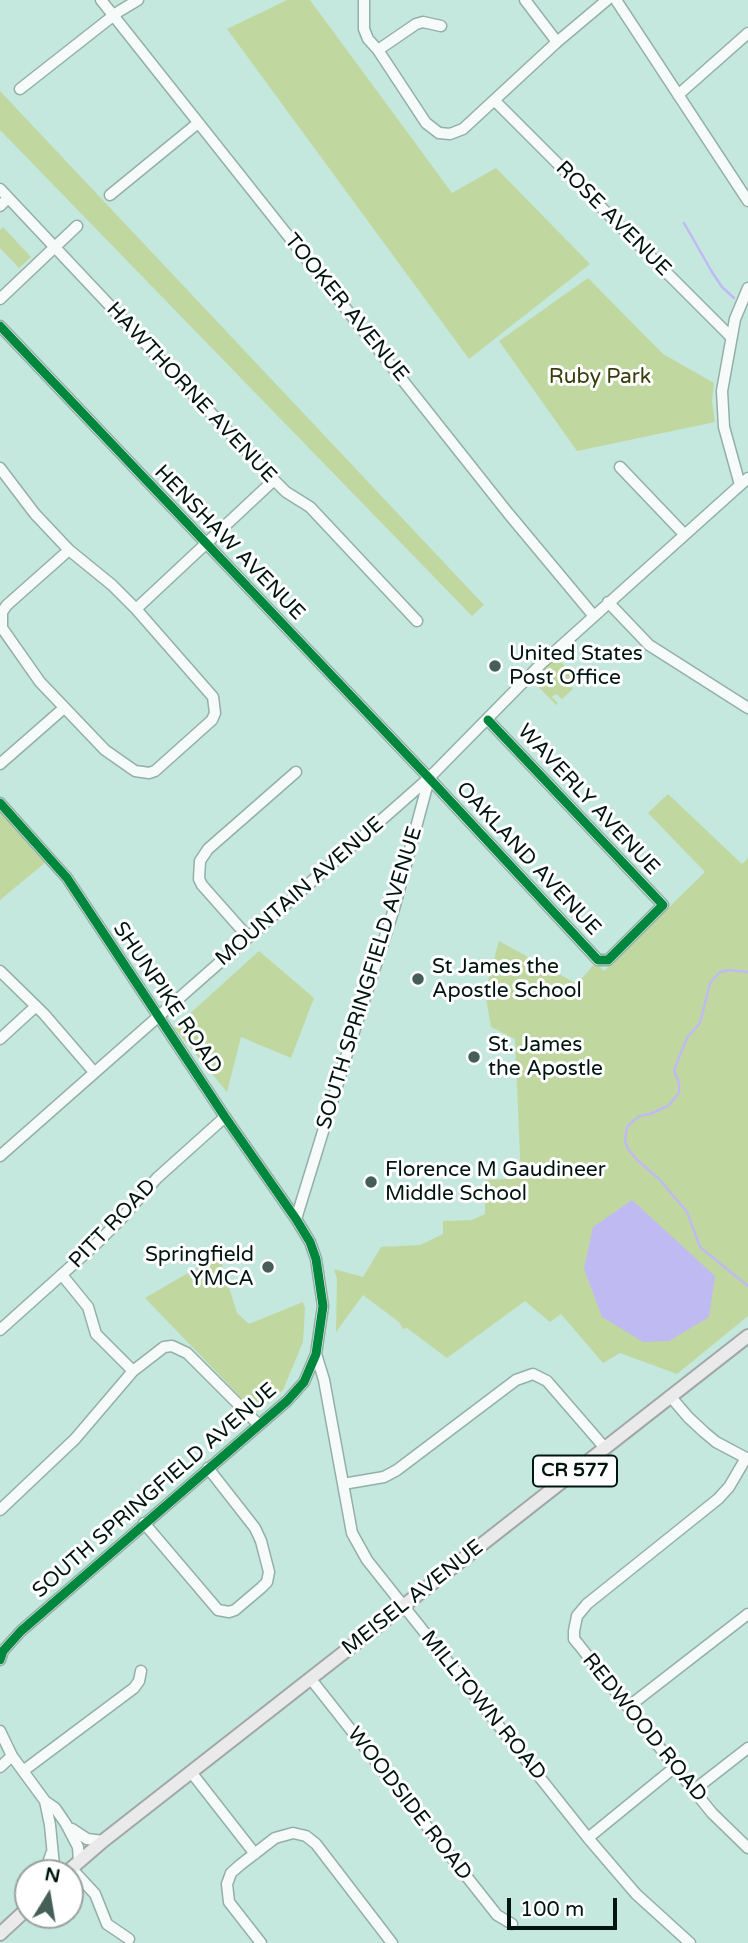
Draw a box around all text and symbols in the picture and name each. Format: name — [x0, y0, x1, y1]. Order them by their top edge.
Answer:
street label: ROSE AVENUE — [550, 156, 676, 282]
street label: TOOKER AVENUE — [279, 229, 413, 387]
street label: HAWTHORNE AVENUE — [101, 297, 281, 489]
park label: Ruby Park — [549, 364, 651, 390]
street label: HENSHAW AVENUE — [148, 460, 310, 626]
place label: United States Post Office — [509, 641, 643, 691]
marker: United States Post Office — [487, 658, 503, 674]
street label: WAVERLY AVENUE — [512, 719, 664, 881]
street label: OAKLAND AVENUE — [450, 777, 606, 941]
street label: MOUNTAIN AVENUE — [211, 812, 389, 972]
street label: SOUTH SPRINGFIELD AVENUE — [312, 824, 428, 1132]
street label: SHUNPIKE ROAD — [107, 917, 227, 1079]
place label: St James the Apostle School — [432, 954, 582, 1004]
marker: St James the Apostle School — [410, 971, 426, 987]
place label: St. James the Apostle — [488, 1032, 603, 1082]
marker: St. James the Apostle — [466, 1049, 482, 1065]
place label: Florence M Gaudineer Middle School — [385, 1157, 606, 1207]
street label: PITT ROAD — [64, 1174, 162, 1274]
marker: Florence M Gaudineer Middle School — [363, 1174, 379, 1190]
place label: Springfield YMCA — [145, 1242, 254, 1292]
marker: Springfield YMCA — [260, 1259, 276, 1275]
street label: SOUTH SPRINGFIELD AVENUE — [28, 1378, 282, 1604]
road number: CR 577 — [533, 1456, 617, 1486]
street label: MEISEL AVENUE — [337, 1535, 489, 1661]
street label: MILLTOWN ROAD — [415, 1626, 551, 1786]
street label: REDWOOD ROAD — [576, 1649, 712, 1807]
street label: WOODSIDE ROAD — [341, 1722, 477, 1886]
north arrow — [14, 1859, 84, 1929]
text: N — [43, 1863, 62, 1888]
scale bar — [510, 1884, 620, 1928]
text: 100 m — [520, 1897, 584, 1922]

